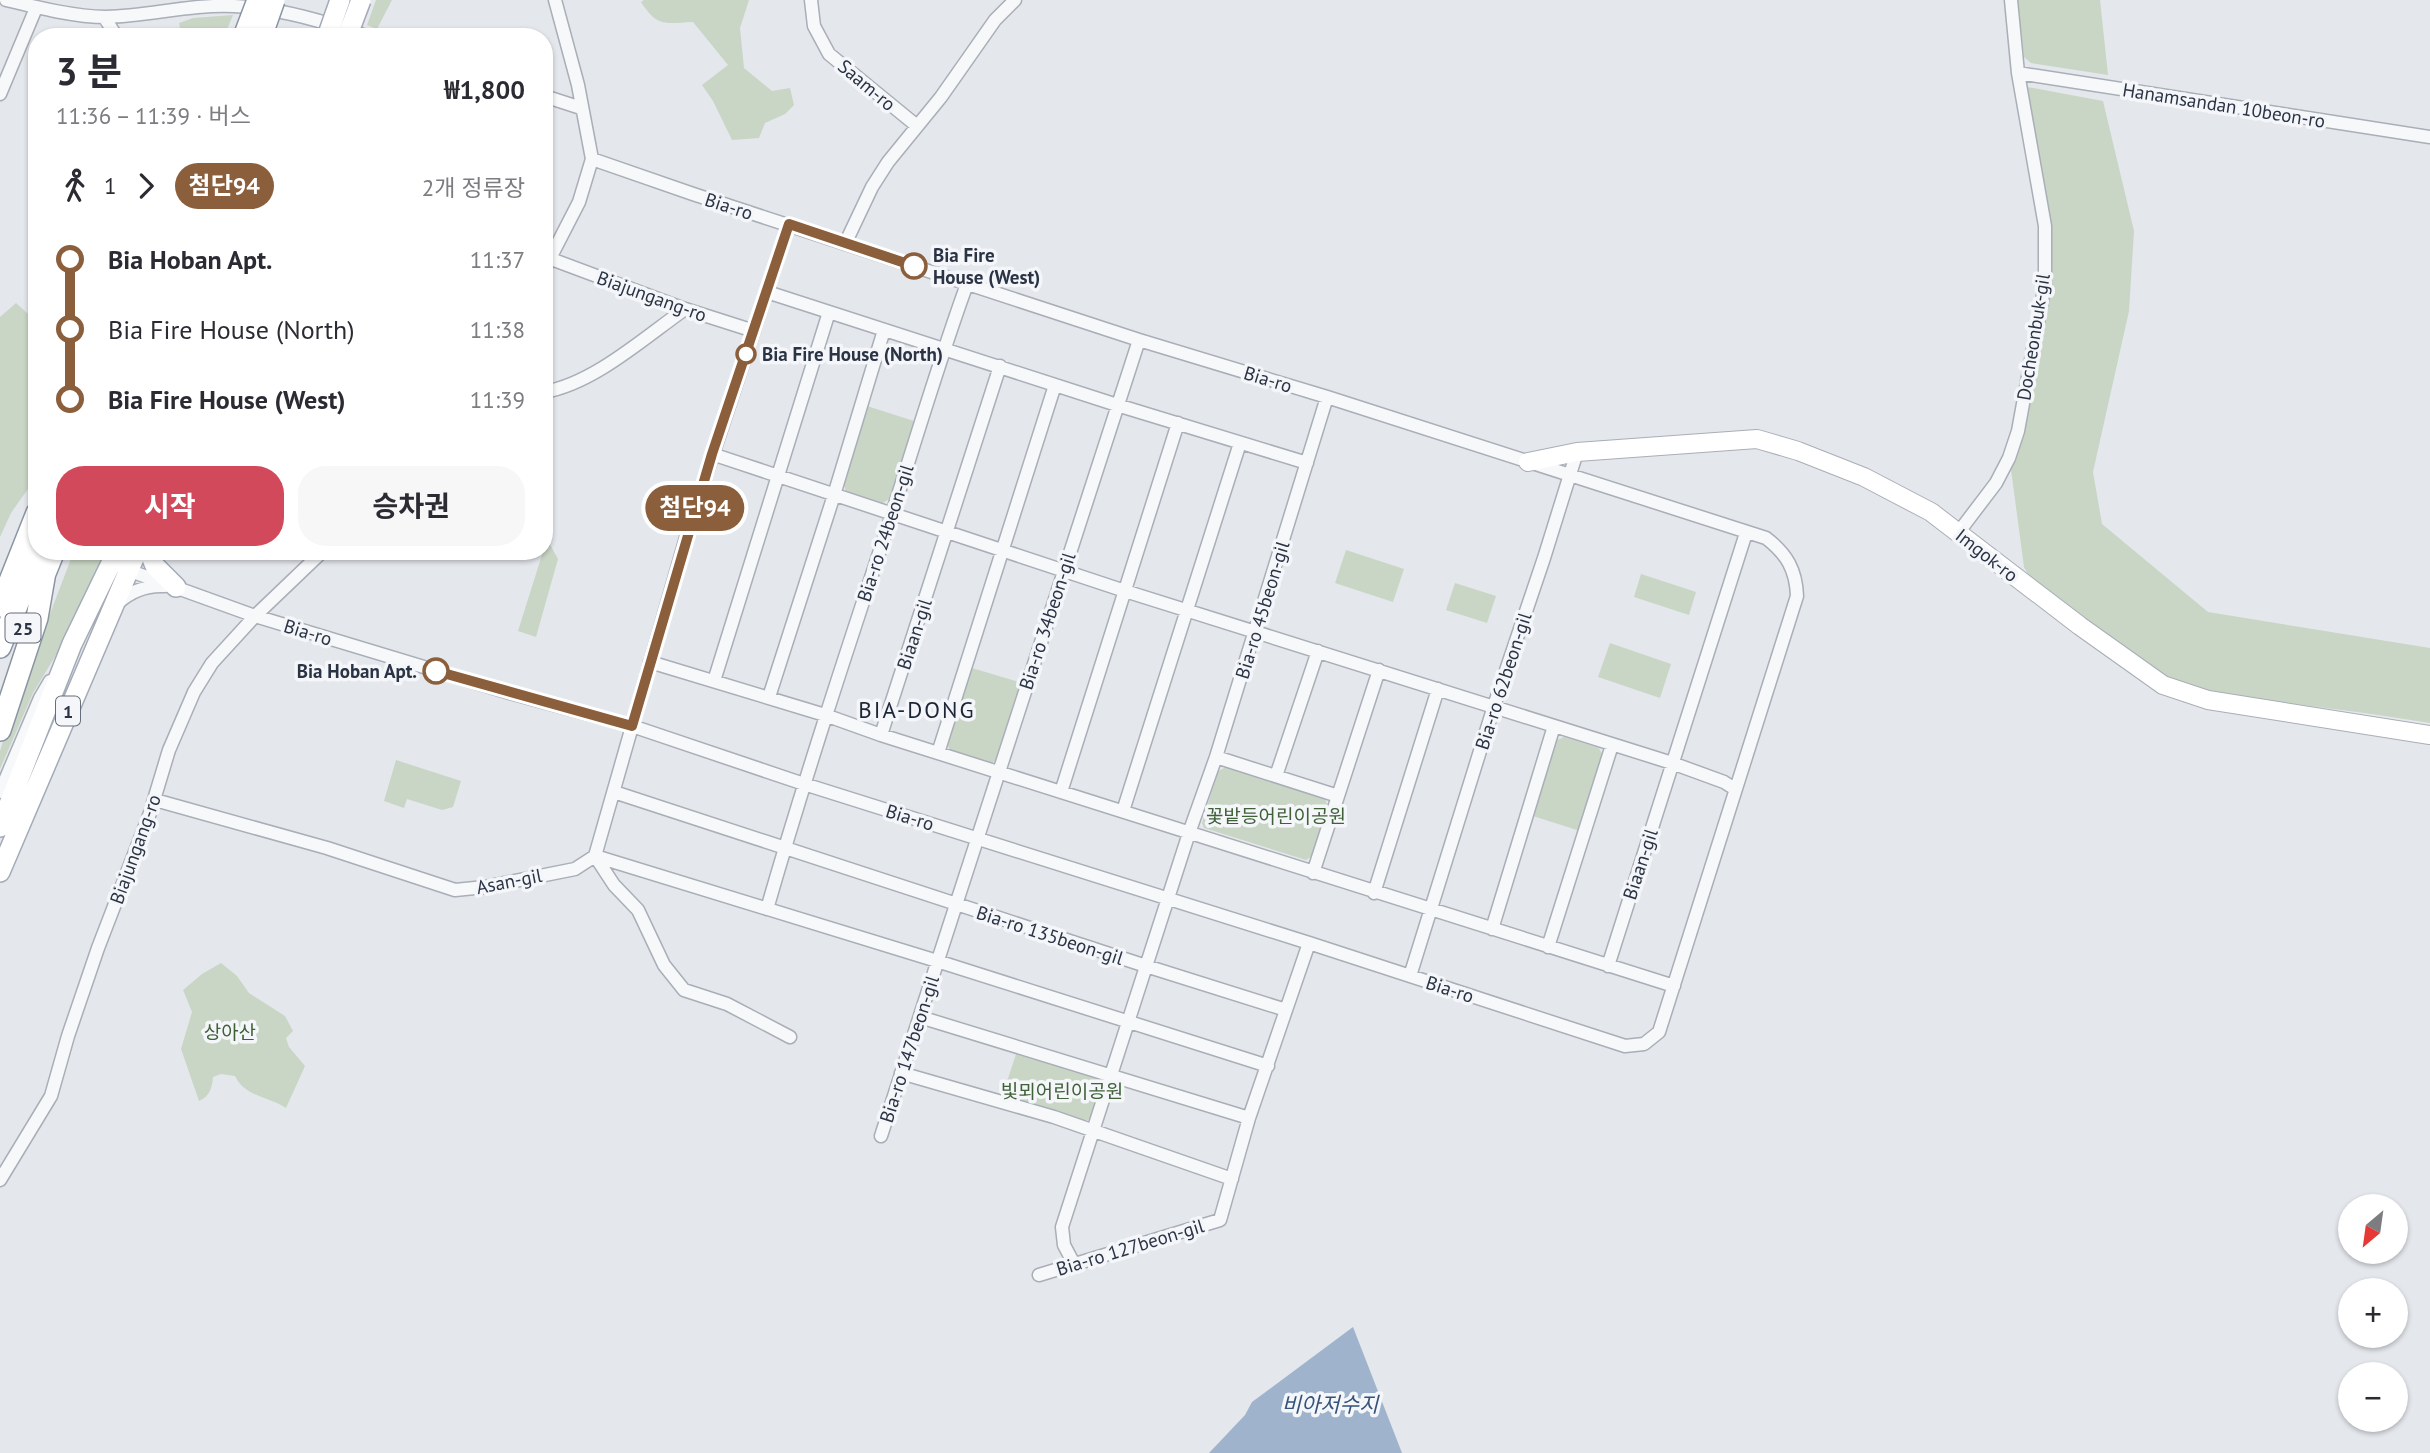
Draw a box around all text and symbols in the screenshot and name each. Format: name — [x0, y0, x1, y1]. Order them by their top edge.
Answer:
text: 3 분 — [56, 46, 122, 95]
street label: Saam-ro — [833, 54, 901, 116]
text: ₩1,800 — [444, 73, 525, 106]
street label: Hanamsandan 10beon-ro — [2121, 77, 2327, 133]
text: 11:36 – 11:39 · 버스 — [56, 101, 251, 130]
icon: walk — [56, 167, 94, 205]
icon: forward — [127, 167, 165, 205]
text: 첨단94 — [189, 170, 260, 201]
text: 1 — [104, 171, 117, 200]
text: 2개 정류장 — [422, 173, 525, 202]
street label: Bia-ro — [702, 187, 756, 225]
text: Bia Hoban Apt. — [108, 243, 273, 276]
place label: Bia Fire House (West) — [933, 243, 1040, 289]
text: 11:37 — [470, 245, 525, 274]
marker: Bia Fire House (West) — [901, 253, 927, 279]
street label: Biajungang-ro — [594, 265, 710, 327]
street label: Docheonbuk-gil — [2011, 271, 2055, 402]
text: Bia Fire House (North) — [108, 313, 355, 346]
text: 11:38 — [470, 315, 525, 344]
place label: Bia Fire House (North) — [762, 342, 943, 366]
marker: Bia Fire House (North) — [736, 344, 756, 364]
street label: Bia-ro — [1241, 360, 1295, 398]
text: Bia Fire House (West) — [108, 383, 346, 416]
text: 11:39 — [470, 385, 525, 414]
street label: Bia-ro 24beon-gil — [852, 461, 919, 605]
button: 시작 — [56, 466, 284, 546]
button: 승차권 — [298, 466, 525, 546]
line badge: 첨단94 — [646, 485, 744, 531]
text: 첨단94 — [659, 492, 731, 523]
street label: Imgok-ro — [1951, 523, 2023, 587]
street label: Bia-ro 45beon-gil — [1230, 538, 1294, 682]
street label: Bia-ro 34beon-gil — [1014, 549, 1081, 693]
street label: Biaan-gil — [891, 595, 937, 672]
street label: Bia-ro 62beon-gil — [1470, 609, 1537, 753]
street label: Bia-ro — [281, 613, 335, 651]
road number: 25 — [5, 614, 40, 642]
marker: Bia Hoban Apt. — [423, 658, 449, 684]
place label: Bia Hoban Apt. — [297, 659, 417, 683]
district label: BIA-DONG — [858, 695, 976, 724]
road number: 1 — [56, 696, 80, 726]
street label: Biajungang-ro — [104, 791, 166, 907]
street label: Bia-ro — [883, 798, 937, 836]
park label: 꽃밭등어린이공원 — [1206, 804, 1346, 828]
street label: Biaan-gil — [1617, 825, 1663, 902]
street label: Asan-gil — [474, 863, 544, 899]
street label: Bia-ro 135beon-gil — [973, 900, 1127, 970]
street label: Bia-ro — [1423, 970, 1477, 1008]
street label: Bia-ro 147beon-gil — [874, 972, 944, 1126]
park label: 상아산 — [204, 1020, 256, 1044]
park label: 빛뫼어린이공원 — [1001, 1079, 1123, 1103]
north arrow — [2338, 1194, 2408, 1264]
map controls — [2338, 1194, 2408, 1432]
street label: Bia-ro 127beon-gil — [1053, 1213, 1207, 1281]
button: + — [2338, 1278, 2408, 1348]
button: − — [2338, 1362, 2408, 1432]
water label: 비아저수지 — [1282, 1391, 1380, 1418]

